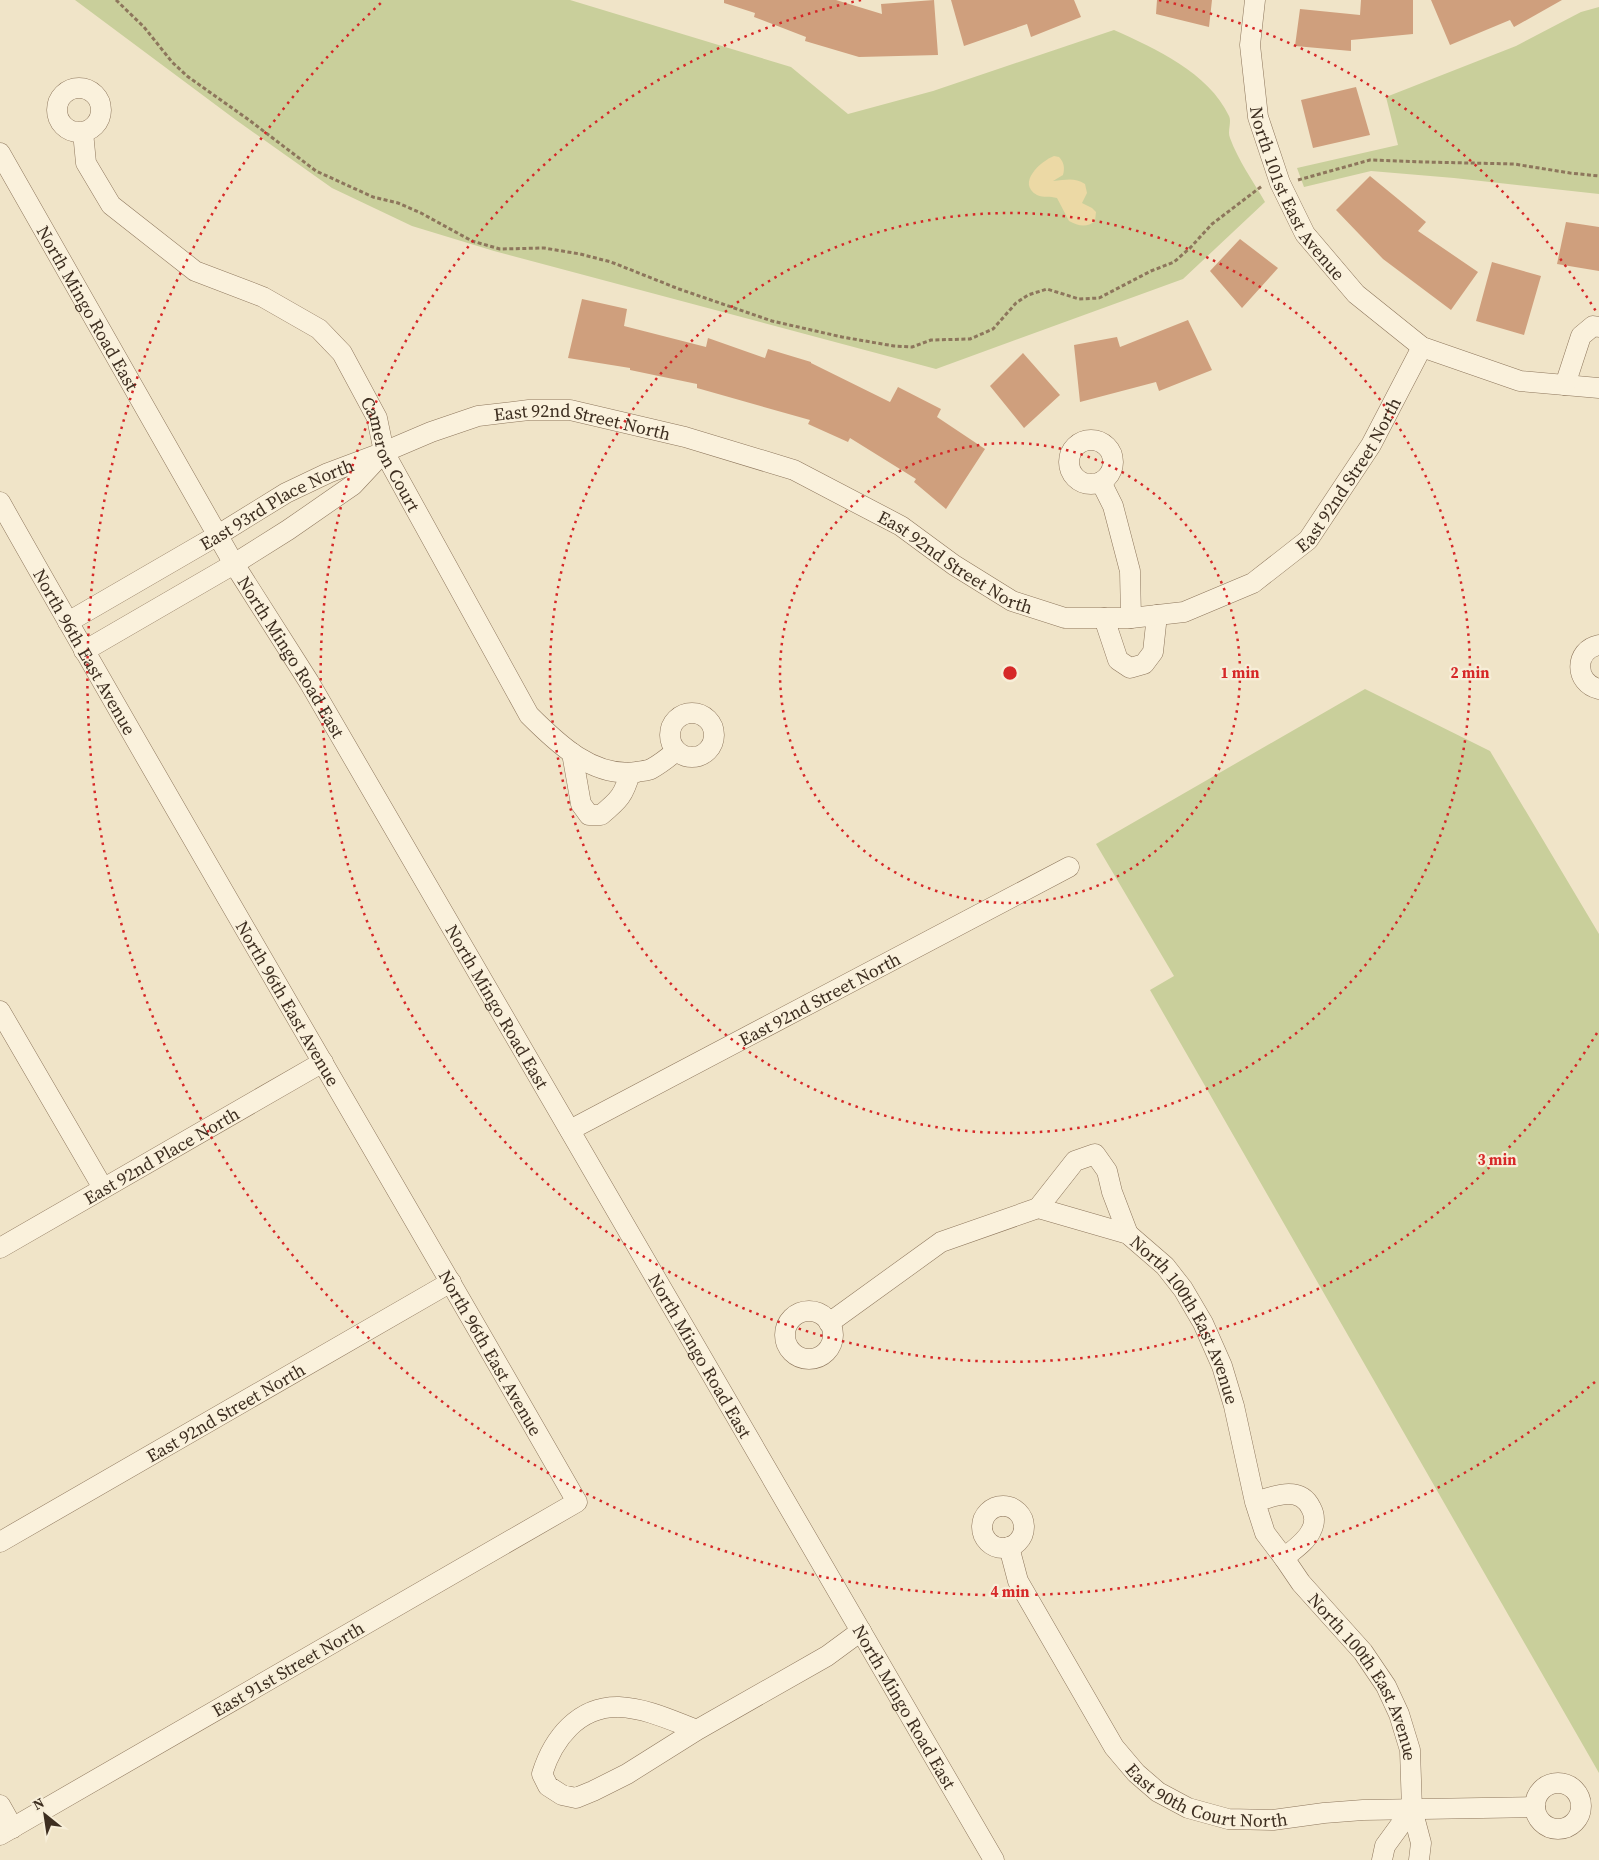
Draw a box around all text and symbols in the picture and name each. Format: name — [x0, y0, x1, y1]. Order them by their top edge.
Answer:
street label: North 101st East Avenue — [1244, 105, 1351, 285]
street label: North Mingo Road East — [31, 221, 145, 395]
street label: Cameron Court — [355, 392, 427, 516]
street label: East 92nd Street North — [1290, 392, 1406, 558]
street label: East 92nd Street North — [492, 398, 673, 446]
street label: East 93rd Place North — [195, 452, 357, 556]
street label: East 92nd Street North — [874, 504, 1036, 619]
street label: North 96th East Avenue — [28, 564, 143, 739]
street label: North Mingo Road East — [232, 571, 351, 742]
text: 1 min — [1221, 662, 1259, 683]
text: 2 min — [1451, 662, 1489, 683]
centre of rings — [1001, 664, 1019, 682]
street label: North 96th East Avenue — [230, 916, 346, 1090]
street label: North Mingo Road East — [440, 920, 555, 1093]
street label: East 92nd Street North — [734, 946, 905, 1051]
street label: East 92nd Place North — [79, 1100, 244, 1210]
text: 3 min — [1478, 1149, 1516, 1170]
street label: North 100th East Avenue — [1125, 1229, 1245, 1407]
street label: North 96th East Avenue — [433, 1265, 549, 1440]
street label: North Mingo Road East — [643, 1269, 758, 1443]
street label: East 92nd Street North — [141, 1356, 309, 1468]
text: 4 min — [991, 1581, 1029, 1602]
street label: North 100th East Avenue — [1303, 1587, 1423, 1761]
street label: East 91st Street North — [207, 1615, 369, 1723]
street label: North Mingo Road East — [847, 1620, 963, 1794]
street label: East 90th Court North — [1120, 1757, 1289, 1833]
north arrow — [20, 1790, 70, 1840]
text: N — [29, 1793, 48, 1815]

